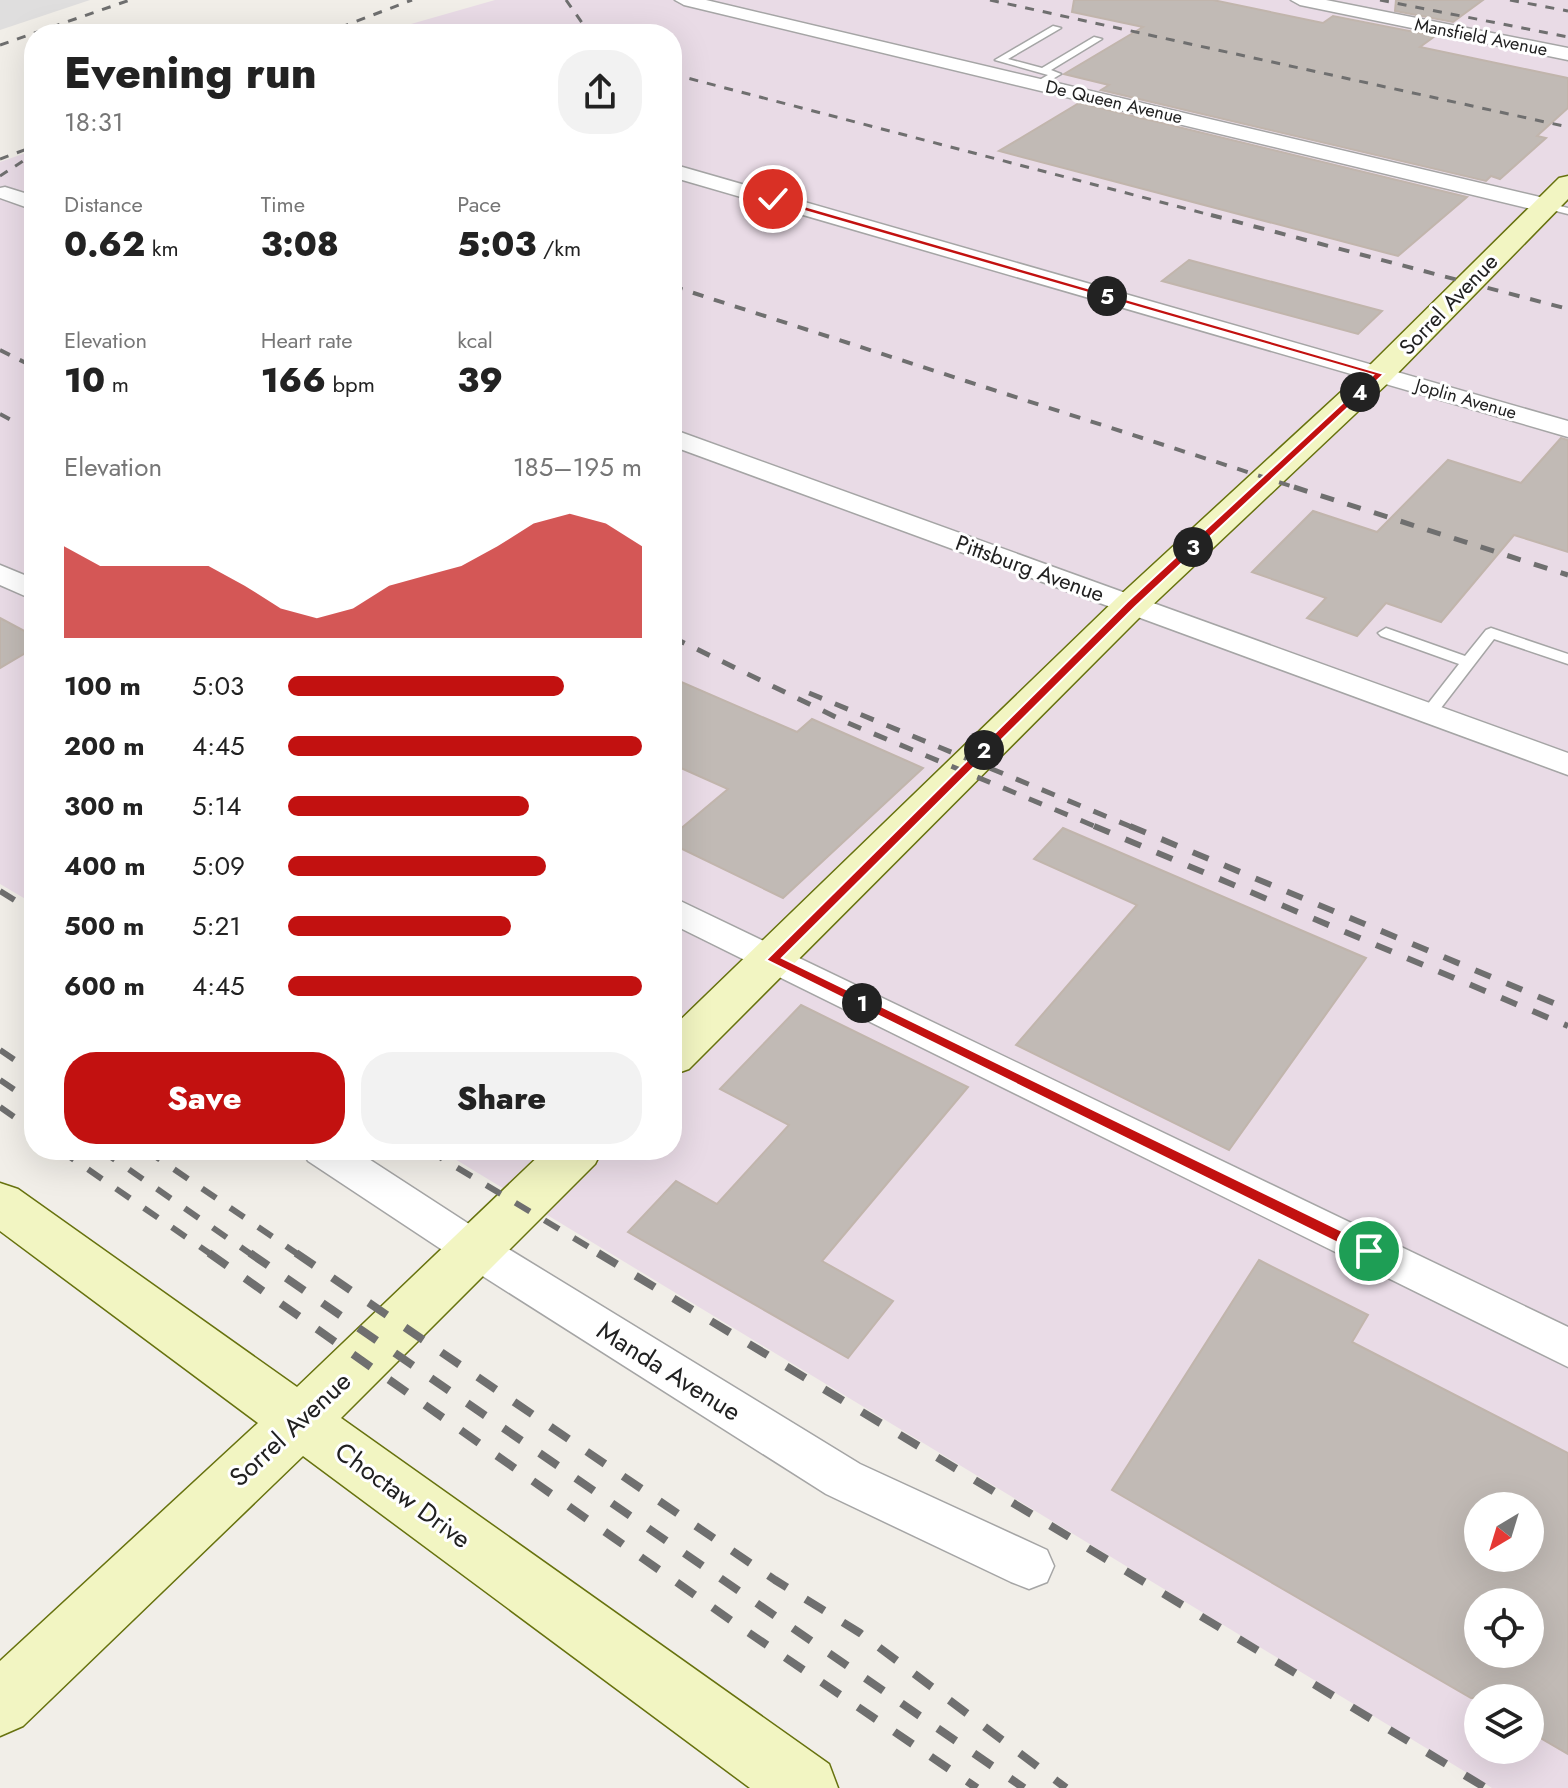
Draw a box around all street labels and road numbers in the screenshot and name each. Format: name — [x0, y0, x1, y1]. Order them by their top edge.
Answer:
street label: Mansfield Avenue — [1412, 11, 1550, 63]
street label: De Queen Avenue — [1043, 74, 1185, 130]
street label: Sorrel Avenue — [1391, 246, 1505, 362]
street label: Joplin Avenue — [1410, 372, 1520, 426]
street label: Pittsburg Avenue — [951, 526, 1109, 610]
street label: Manda Avenue — [590, 1312, 748, 1430]
street label: Sorrel Avenue — [221, 1363, 359, 1495]
street label: Choctaw Drive — [327, 1433, 479, 1557]

